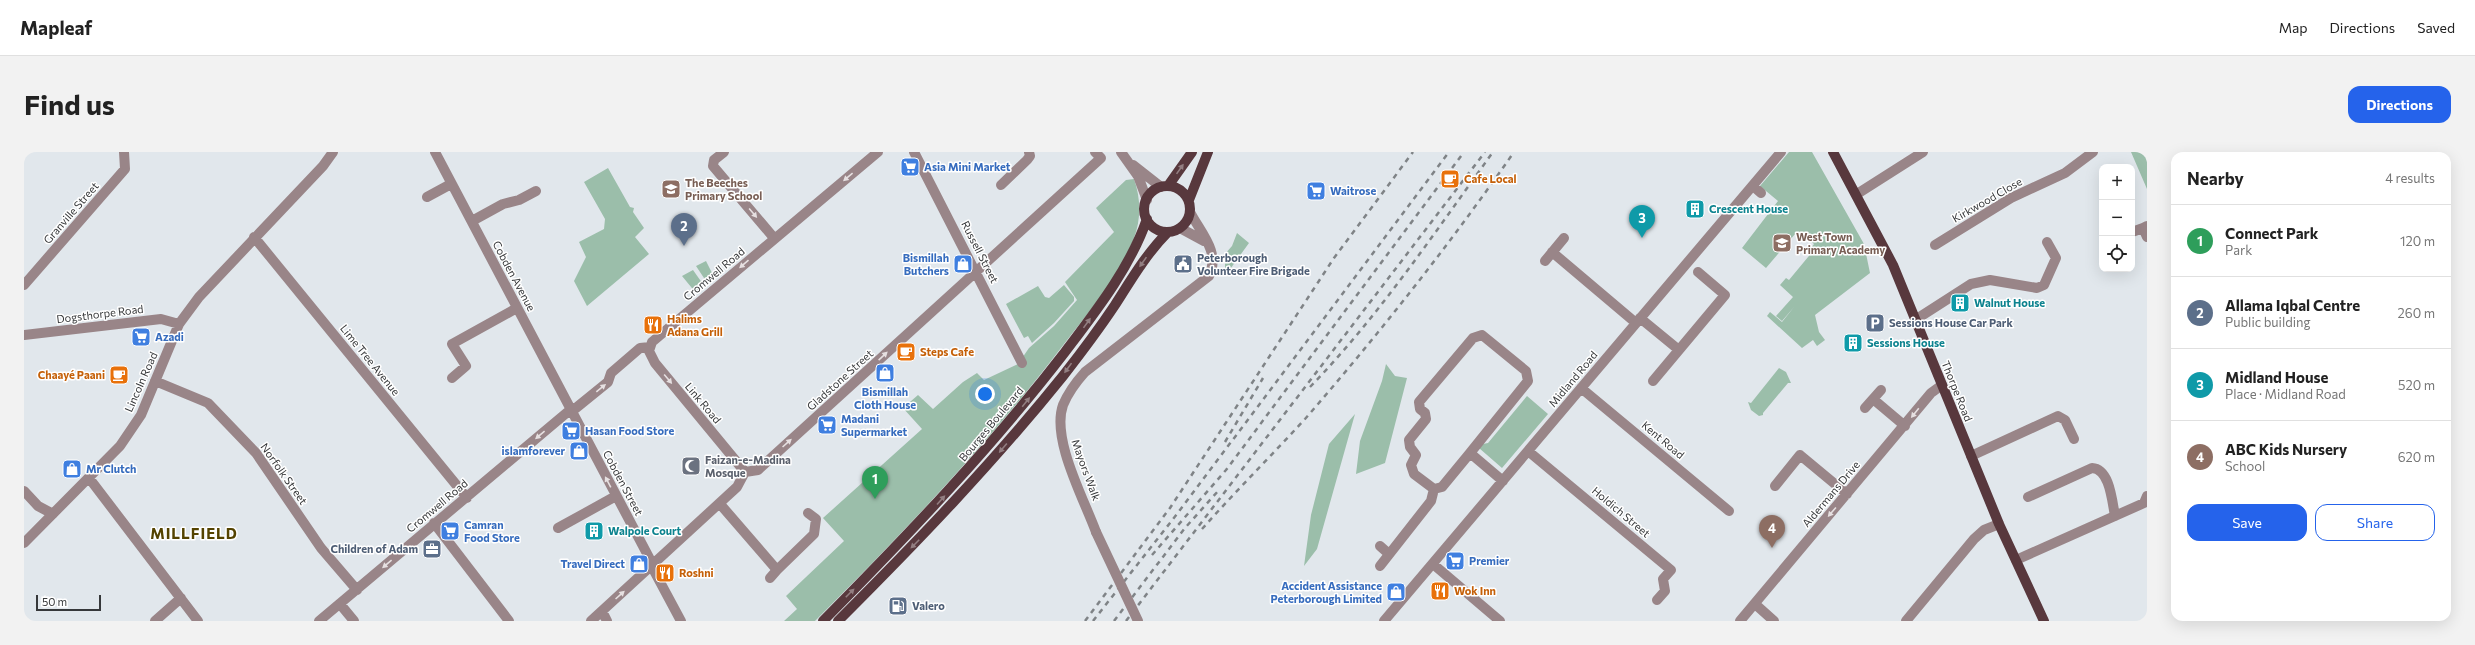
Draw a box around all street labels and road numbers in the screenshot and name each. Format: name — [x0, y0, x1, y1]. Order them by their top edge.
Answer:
street label: Kirkwood Close — [1950, 174, 2024, 225]
street label: Granville Street — [40, 179, 101, 246]
street label: Russell Street — [959, 219, 1002, 285]
street label: Cobden Avenue — [490, 238, 539, 313]
street label: Cromwell Road — [681, 244, 747, 303]
street label: Dogsthorpe Road — [56, 302, 144, 325]
street label: Lime Tree Avenue — [338, 322, 403, 398]
street label: Gladstone Street — [804, 346, 876, 413]
street label: Midland Road — [1546, 348, 1600, 409]
street label: Lincoln Road — [122, 350, 160, 414]
street label: Thorpe Road — [1939, 359, 1976, 423]
street label: Link Road — [683, 380, 724, 426]
street label: Bourges Boulevard — [956, 384, 1026, 464]
street label: Kent Road — [1639, 418, 1687, 461]
street label: Mayors Walk — [1069, 437, 1104, 502]
street label: Norfolk Street — [258, 441, 311, 507]
street label: Cobden Street — [601, 448, 646, 518]
street label: Aldermans Drive — [1799, 458, 1862, 529]
street label: Cromwell Road — [404, 476, 470, 535]
street label: Holdich Street — [1590, 484, 1653, 540]

